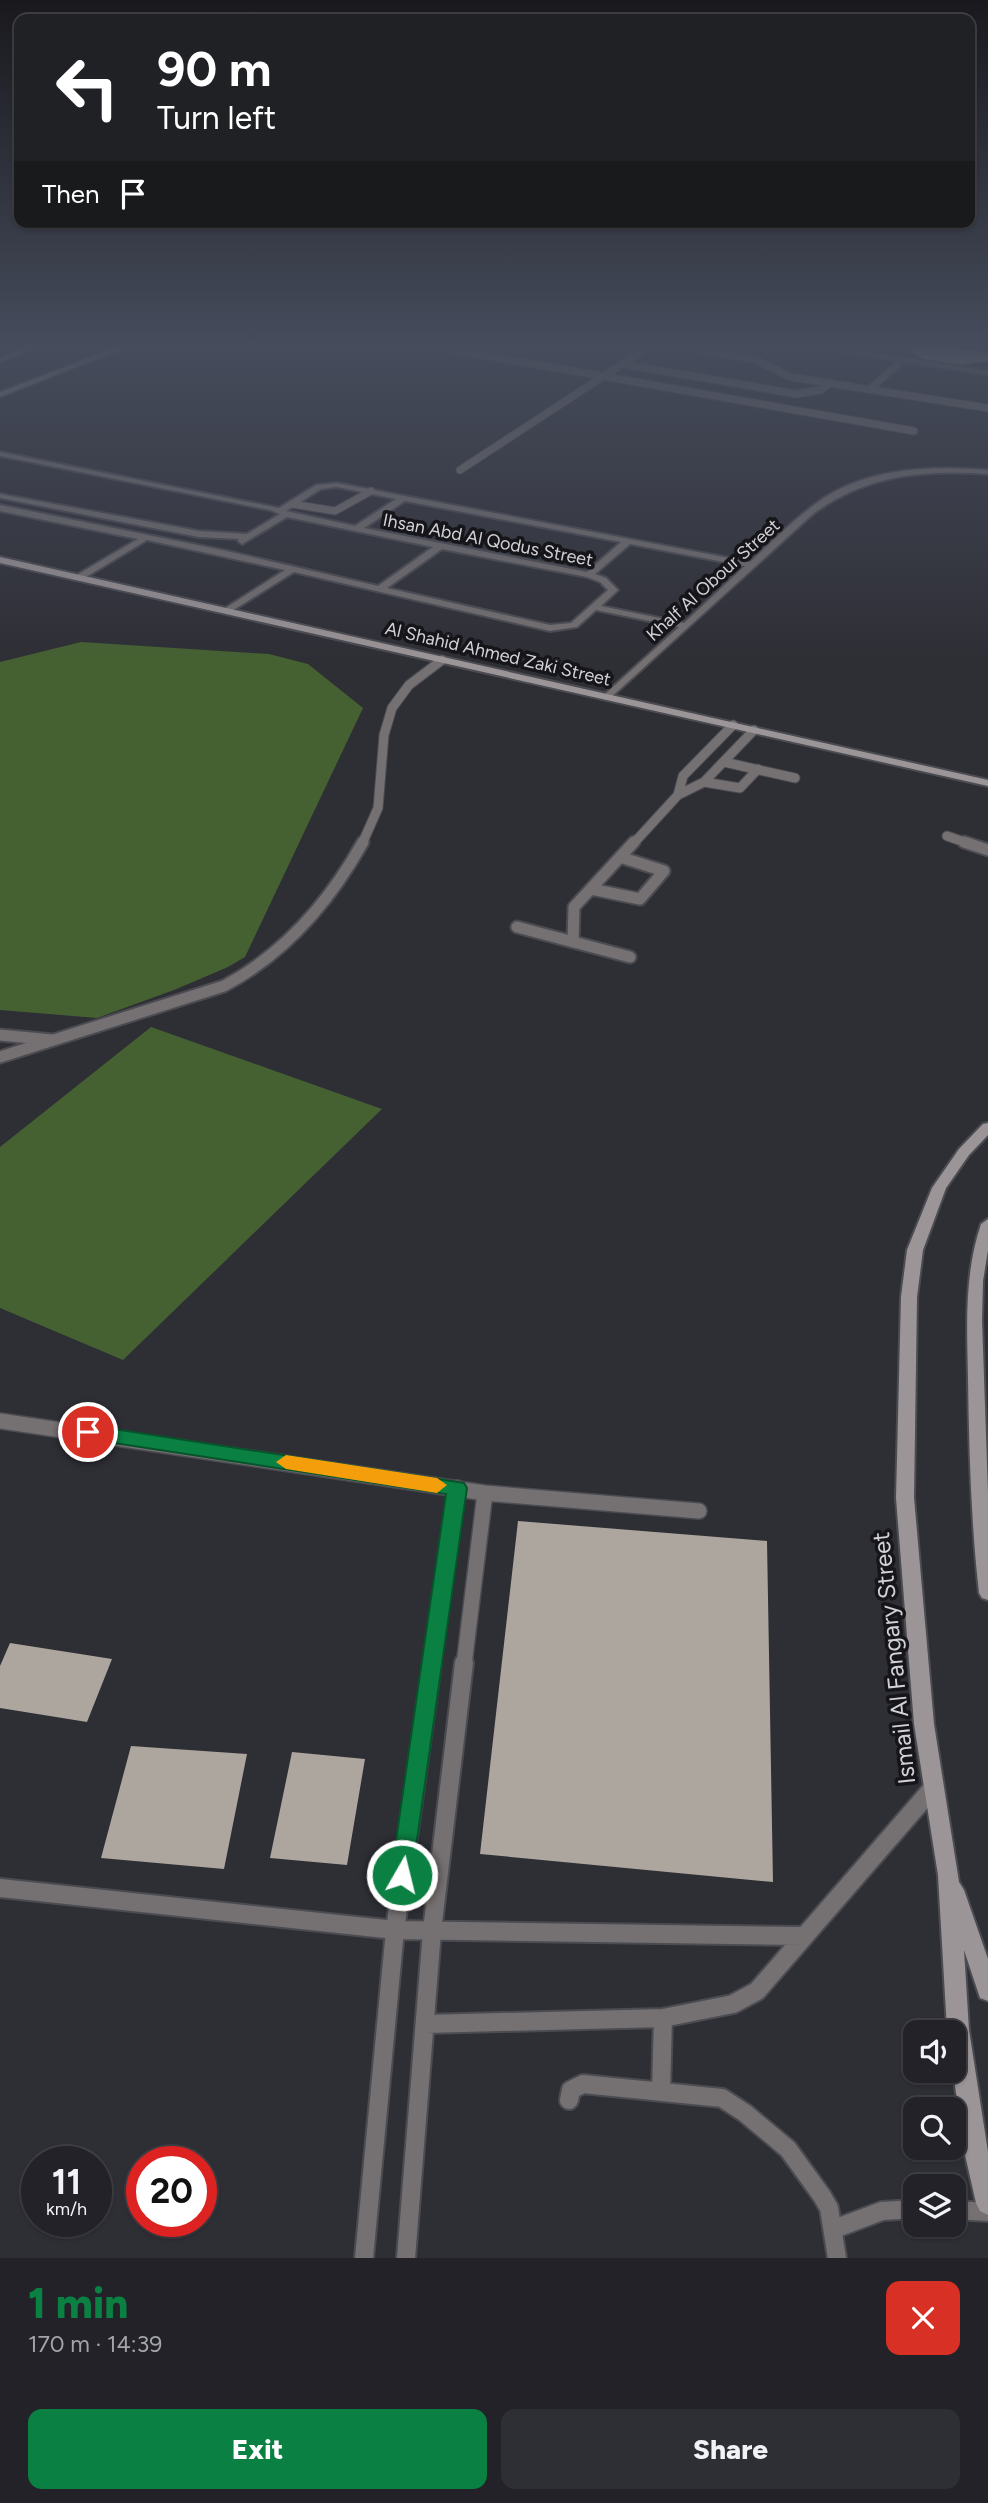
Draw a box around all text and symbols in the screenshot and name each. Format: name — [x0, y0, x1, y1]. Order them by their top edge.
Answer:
text: 90 m — [157, 39, 272, 98]
icon: left — [42, 42, 133, 133]
text: Turn left — [157, 99, 276, 137]
icon: arrive — [114, 175, 152, 213]
text: Then — [42, 178, 100, 210]
street label: Ihsan Abd Al Qodus Street — [381, 509, 595, 571]
street label: Khalf Al Obour Street — [642, 514, 784, 646]
street label: Al Shahid Ahmed Zaki Street — [383, 617, 613, 691]
pin — [58, 1402, 118, 1462]
icon: arrive — [69, 1413, 107, 1451]
street label: Ismail Al Fangary Street — [866, 1531, 921, 1786]
position arrow — [365, 1838, 439, 1912]
map controls — [903, 2020, 966, 2237]
button: sound — [903, 2020, 966, 2083]
button: search — [903, 2097, 966, 2160]
speed limit sign: 20 — [126, 2146, 217, 2237]
text: 11 — [52, 2161, 81, 2203]
button: layers — [903, 2174, 966, 2237]
text: km/h — [46, 2198, 87, 2220]
text: 1 min — [28, 2278, 128, 2329]
button: close — [886, 2281, 960, 2355]
text: 170 m · 14:39 — [28, 2330, 162, 2358]
button: Exit — [28, 2409, 487, 2489]
button: Share — [501, 2409, 960, 2489]

